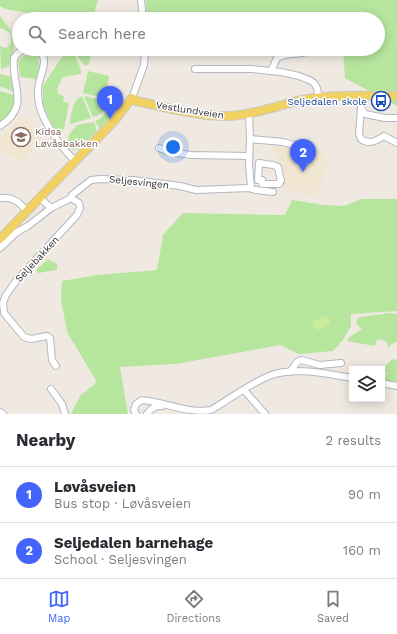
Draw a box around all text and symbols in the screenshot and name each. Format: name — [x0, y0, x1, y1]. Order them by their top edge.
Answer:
search box — [12, 12, 385, 56]
icon: search — [26, 23, 48, 45]
text: Search here — [58, 25, 146, 43]
pin: 1 — [97, 86, 123, 119]
bus stop icon: Seljedalen skole — [370, 90, 392, 112]
place label: Seljedalen skole — [287, 96, 367, 107]
street label: Vestlundveien — [155, 99, 225, 121]
school or university icon: Kidsa Løvåsbakken — [10, 126, 32, 148]
place label: Kidsa Løvåsbakken — [35, 126, 98, 149]
your location — [163, 137, 183, 157]
pin: 2 — [290, 139, 316, 172]
street label: Seljesvingen — [109, 173, 169, 191]
street label: Seljebakken — [13, 234, 61, 284]
map controls — [349, 366, 385, 402]
button: layers — [349, 366, 385, 402]
text: Nearby — [16, 430, 75, 450]
text: 2 results — [326, 433, 381, 448]
text: Løvåsveien — [54, 478, 136, 496]
text: 1 — [26, 487, 32, 502]
text: 90 m — [348, 487, 381, 502]
text: Bus stop · Løvåsveien — [54, 496, 191, 511]
text: Seljedalen barnehage — [54, 534, 213, 552]
text: 2 — [25, 543, 33, 558]
text: 160 m — [343, 543, 381, 558]
text: School · Seljesvingen — [54, 552, 187, 567]
tab: Map — [48, 588, 70, 625]
tab: Directions — [167, 588, 221, 625]
tab: Saved — [317, 588, 349, 625]

